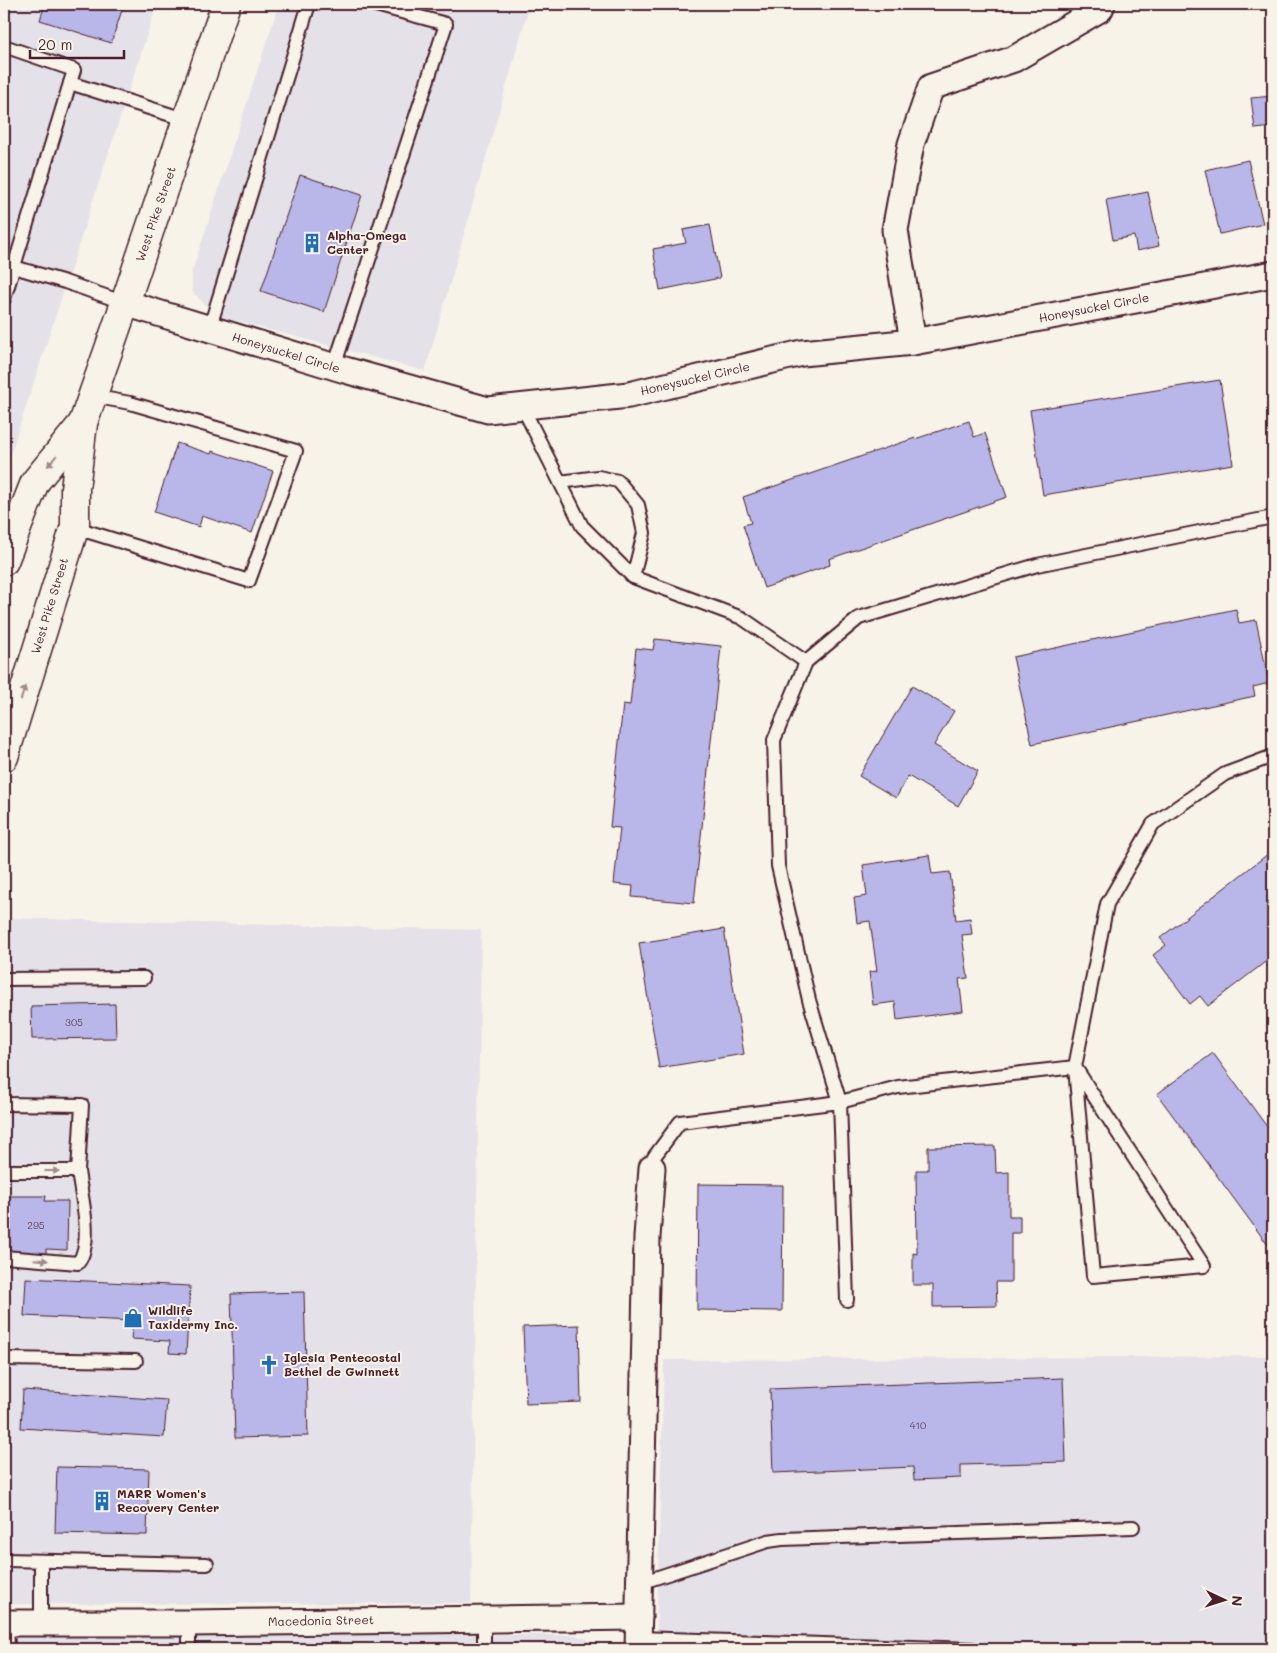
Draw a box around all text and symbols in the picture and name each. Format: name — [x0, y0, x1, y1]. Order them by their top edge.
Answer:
scale bar — [30, 28, 124, 60]
text: 20 m — [38, 34, 72, 54]
street label: West Pike Street — [131, 164, 179, 263]
place label: Alpha-Omega Center — [327, 227, 407, 257]
building icon: Alpha-Omega Center — [301, 232, 323, 254]
street label: Honeysuckel Circle — [1037, 288, 1150, 326]
street label: Honeysuckel Circle — [230, 328, 342, 376]
street label: Honeysuckel Circle — [638, 358, 751, 398]
one-way arrow — [47, 454, 58, 467]
street label: West Pike Street — [27, 556, 71, 656]
one-way arrow — [20, 686, 28, 701]
house number: 305 — [65, 1015, 83, 1029]
one-way arrow — [45, 1167, 61, 1175]
house number: 295 — [27, 1218, 45, 1232]
one-way arrow — [33, 1256, 49, 1264]
place label: Wildlife Taxidermy Inc. — [148, 1302, 238, 1332]
shop icon: Wildlife Taxidermy Inc. — [122, 1307, 144, 1329]
place label: Iglesia Pentecostal Bethel de Gwinnett — [284, 1349, 401, 1379]
church icon: Iglesia Pentecostal Bethel de Gwinnett — [258, 1354, 280, 1376]
house number: 410 — [910, 1418, 926, 1432]
place label: MARR Women's Recovery Center — [117, 1485, 219, 1515]
building icon: MARR Women's Recovery Center — [91, 1490, 113, 1512]
north arrow — [1200, 1576, 1250, 1626]
text: N — [1228, 1595, 1247, 1607]
street label: Macedonia Street — [268, 1611, 374, 1629]

